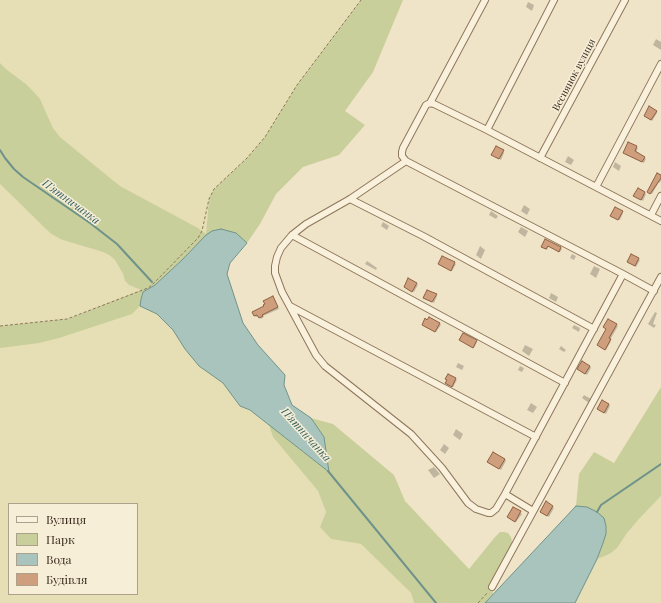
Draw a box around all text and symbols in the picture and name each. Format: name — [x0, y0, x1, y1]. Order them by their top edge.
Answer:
street label: Веснянок вулиця — [550, 37, 598, 113]
water label: П'ятничанка — [40, 177, 102, 227]
water label: П'ятничанка — [278, 405, 334, 465]
legend — [8, 503, 138, 595]
text: Вулиця — [46, 511, 86, 527]
text: Парк — [46, 531, 75, 547]
text: Вода — [46, 551, 72, 567]
text: Будівля — [46, 571, 88, 587]

